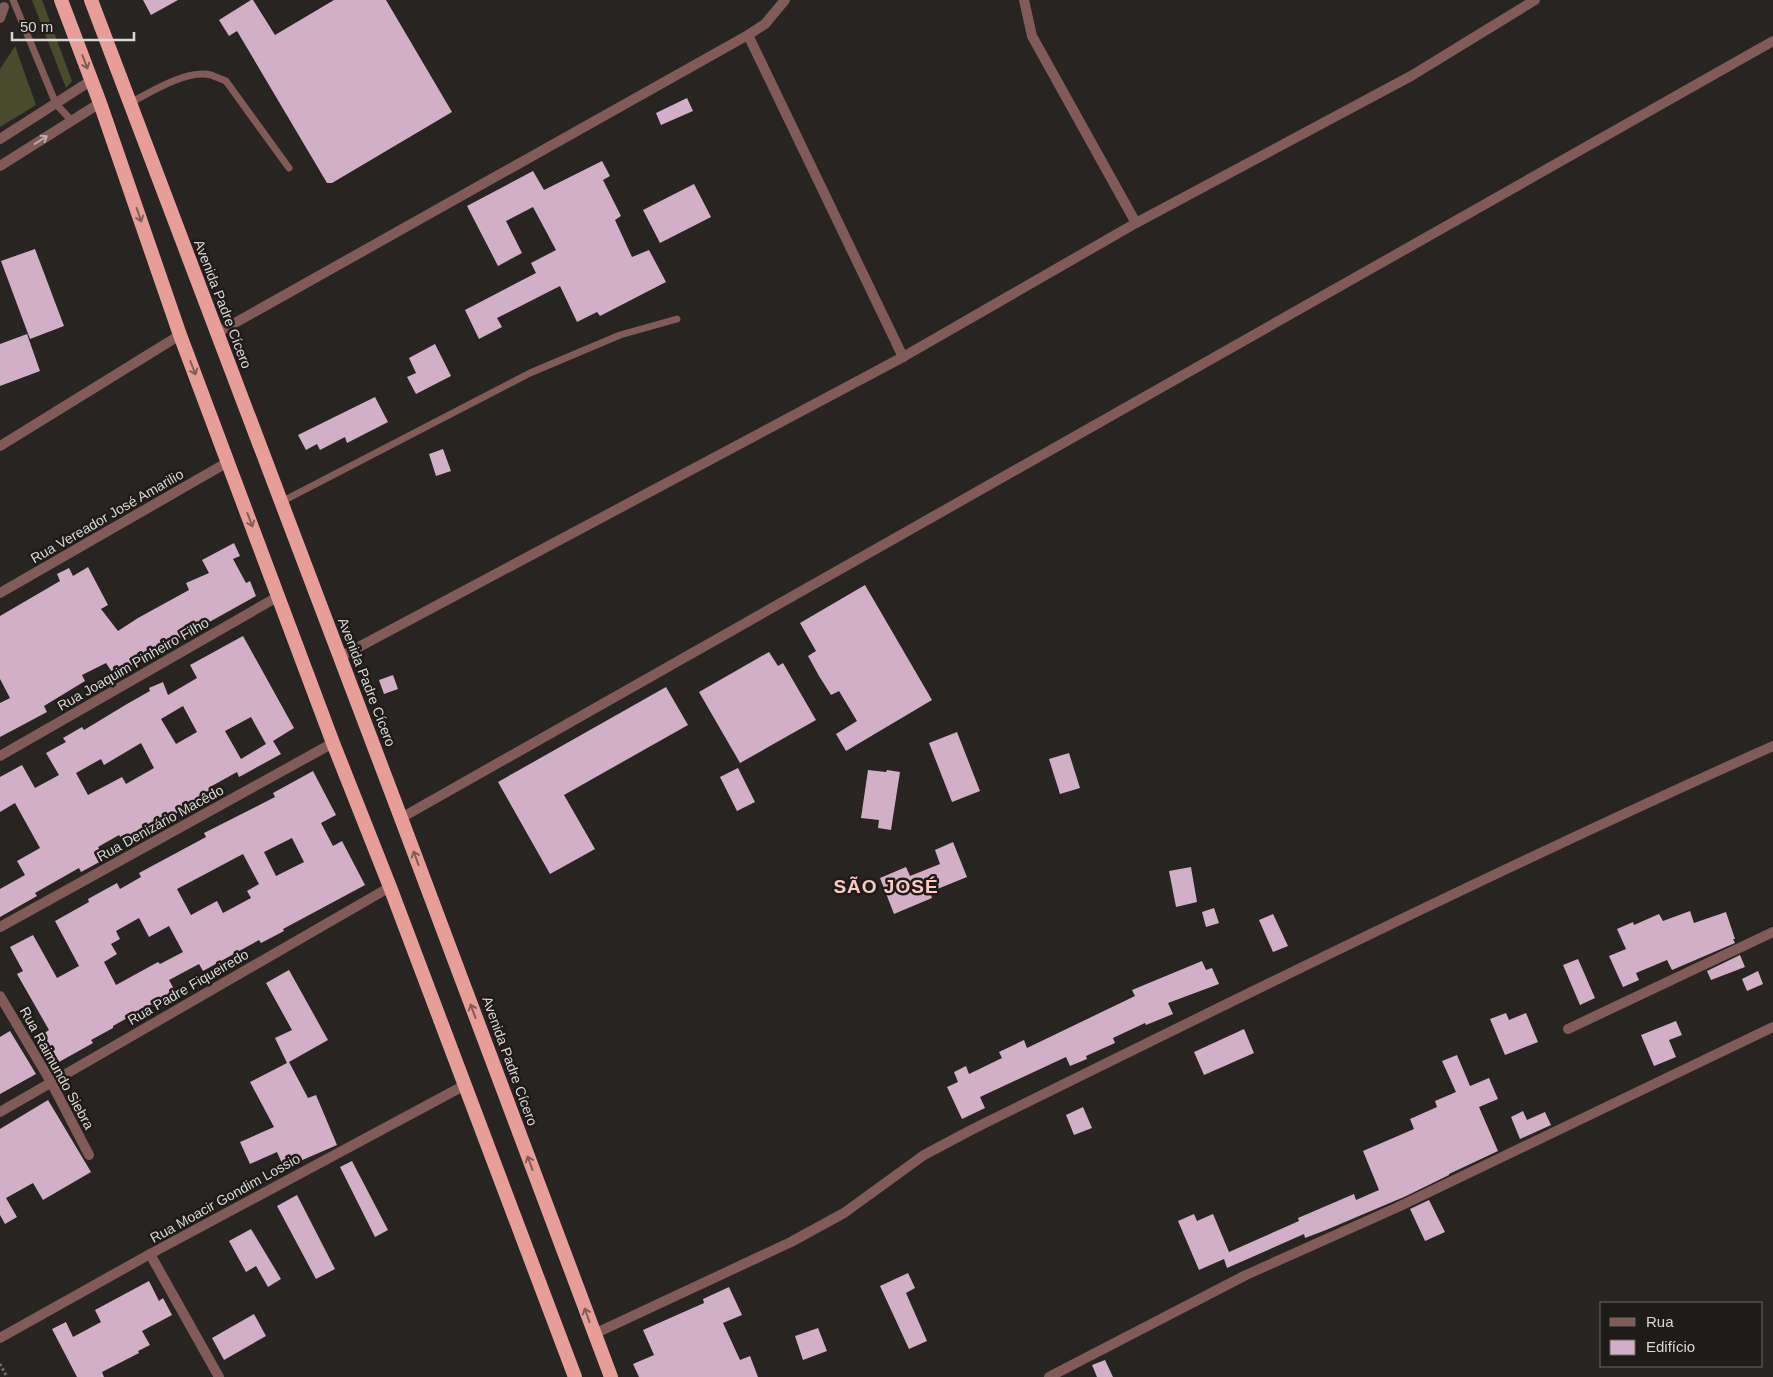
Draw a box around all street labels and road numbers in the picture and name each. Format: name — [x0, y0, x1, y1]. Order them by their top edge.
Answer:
street label: Avenida Padre Cícero — [191, 237, 255, 371]
street label: Rua Vereador José Amarilio — [28, 466, 186, 566]
street label: Rua Joaquim Pinheiro Filho — [55, 614, 212, 714]
street label: Avenida Padre Cícero — [335, 615, 399, 749]
street label: Rua Denizário Macêdo — [94, 781, 226, 865]
street label: Rua Padre Fiqueiredo — [125, 946, 251, 1028]
street label: Avenida Padre Cícero — [479, 994, 541, 1128]
street label: Rua Raimundo Siebra — [17, 1004, 97, 1132]
street label: Rua Moacir Gondim Lossio — [147, 1150, 303, 1246]

